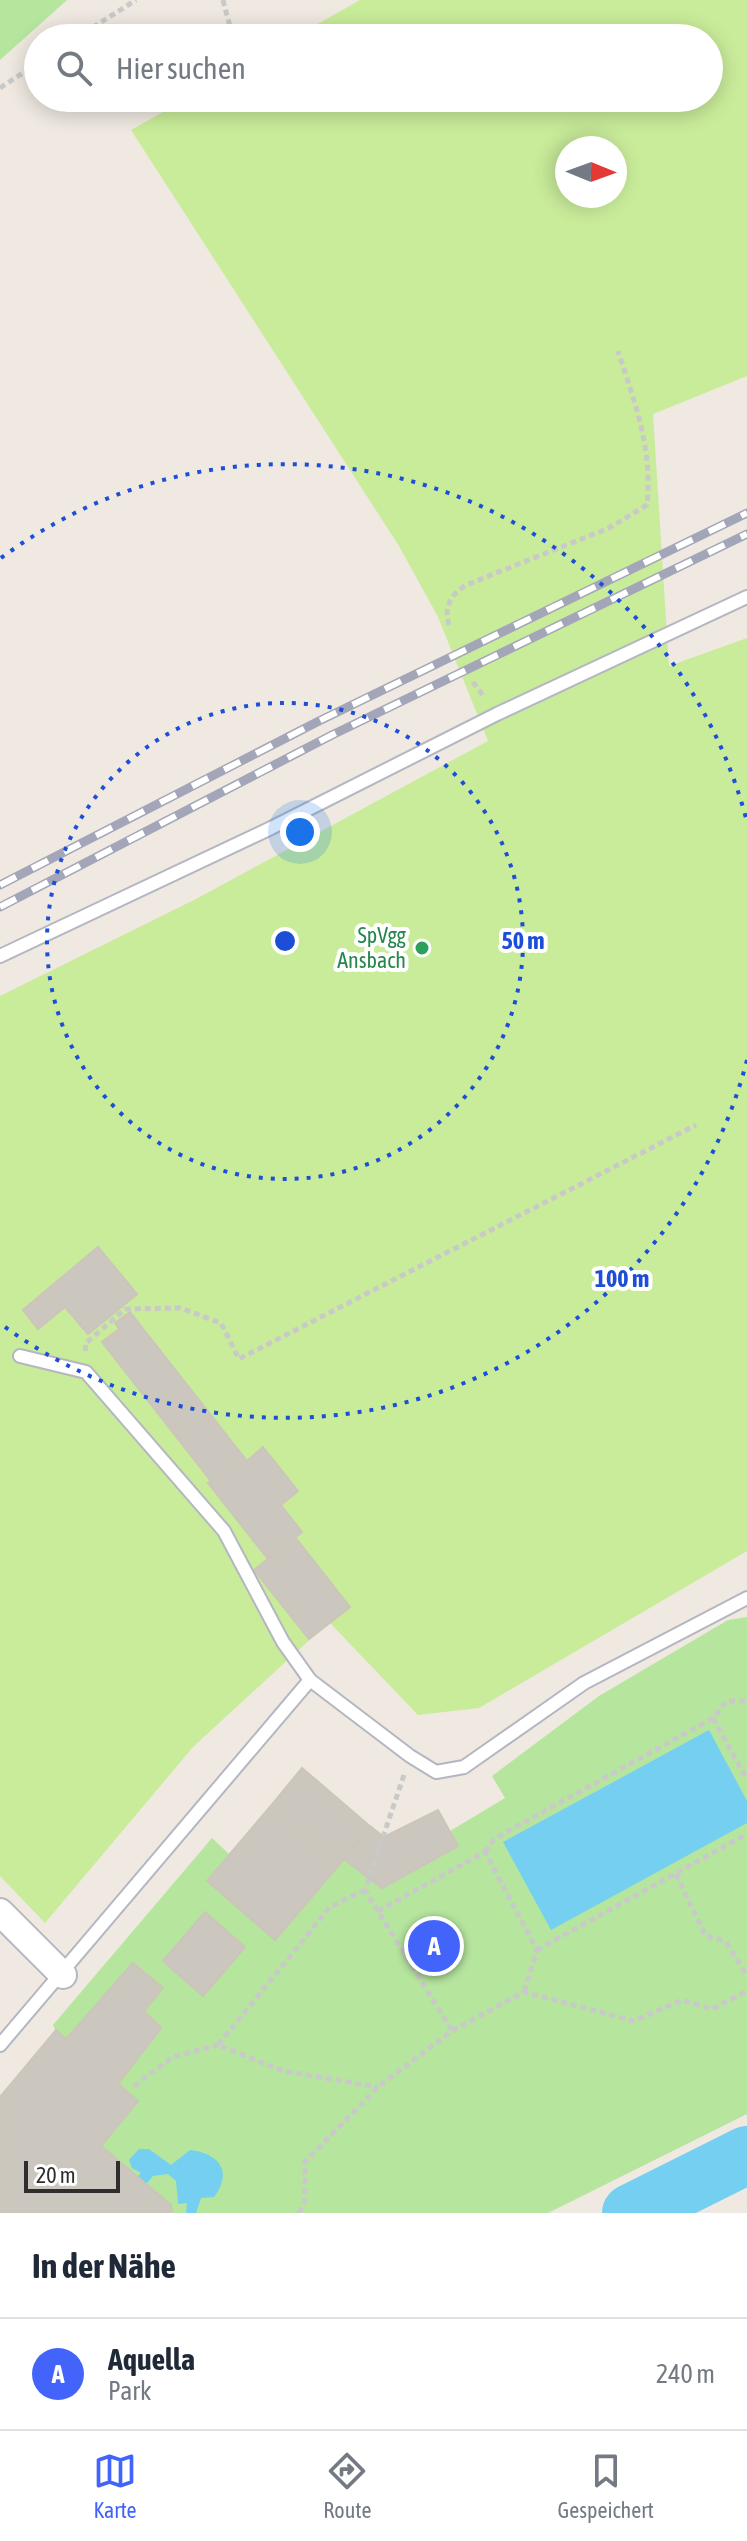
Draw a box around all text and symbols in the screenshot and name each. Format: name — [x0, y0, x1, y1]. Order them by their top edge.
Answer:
search box — [24, 24, 723, 112]
icon: search — [52, 46, 96, 90]
text: Hier suchen — [116, 51, 246, 85]
north arrow — [555, 136, 627, 208]
your location — [280, 812, 320, 852]
place label: SpVgg Ansbach — [337, 922, 407, 973]
centre of rings — [271, 927, 299, 955]
text: 50 m — [501, 927, 545, 954]
marker: SpVgg Ansbach — [413, 939, 431, 957]
text: 100 m — [595, 1265, 649, 1292]
pin: A — [408, 1916, 460, 1976]
scale bar — [24, 2157, 120, 2193]
text: 20 m — [36, 2162, 76, 2188]
text: In der Nähe — [32, 2246, 176, 2285]
text: Aquella — [108, 2342, 195, 2376]
text: A — [52, 2359, 64, 2389]
text: 240 m — [656, 2359, 715, 2389]
text: Park — [108, 2376, 151, 2406]
tab: Karte — [93, 2449, 137, 2523]
tab: Route — [323, 2449, 371, 2523]
tab: Gespeichert — [558, 2449, 654, 2523]

